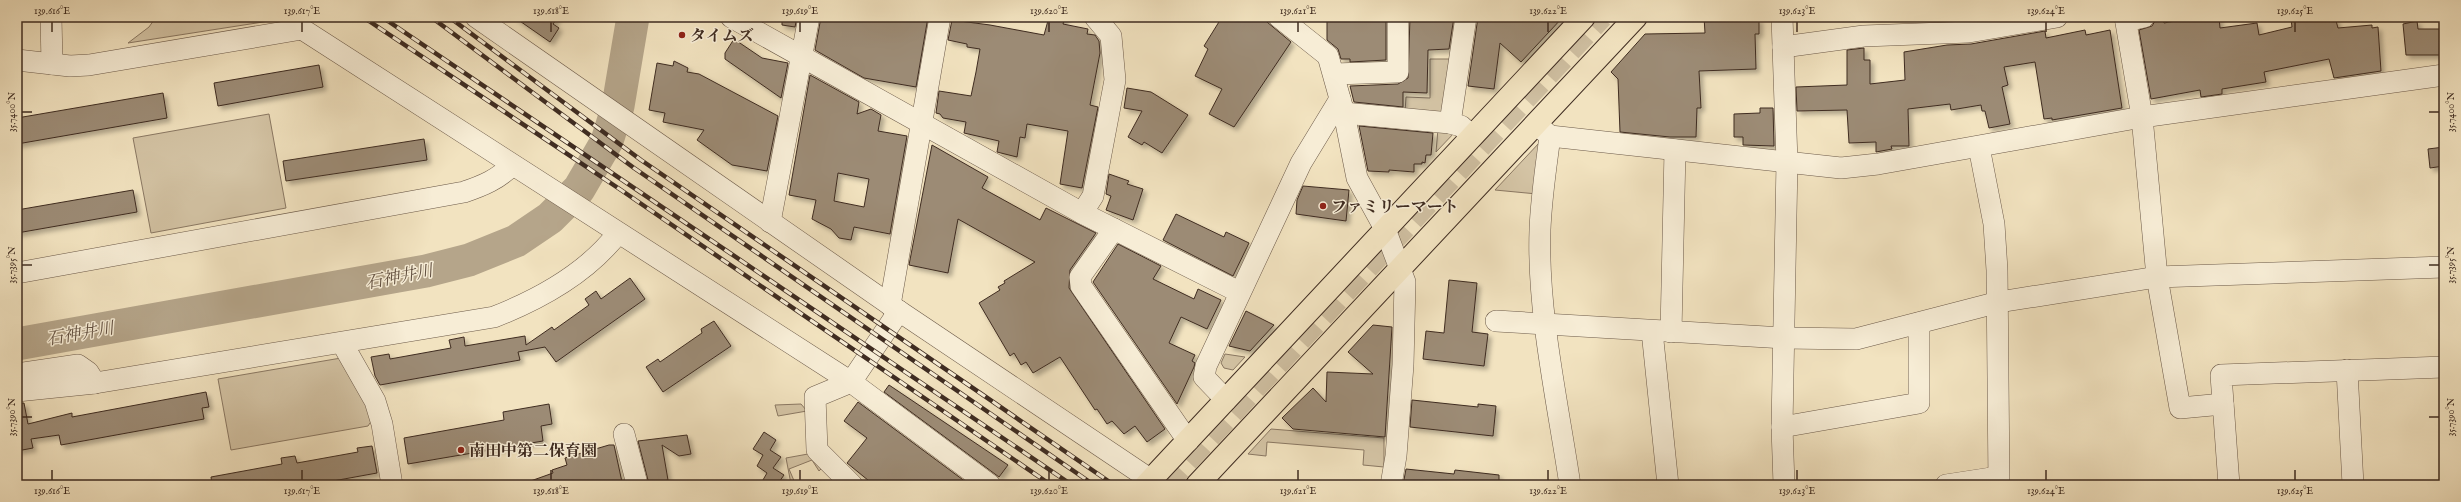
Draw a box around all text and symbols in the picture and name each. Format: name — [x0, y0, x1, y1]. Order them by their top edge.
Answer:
text: 139.616°E — [34, 5, 70, 18]
text: 139.617°E — [284, 5, 320, 18]
text: 139.618°E — [533, 5, 569, 18]
text: 139.619°E — [782, 5, 818, 18]
text: 139.620°E — [1030, 5, 1068, 18]
text: 139.621°E — [1280, 5, 1316, 18]
text: 139.622°E — [1529, 5, 1567, 18]
text: 139.623°E — [1779, 5, 1815, 18]
text: 139.624°E — [2027, 5, 2065, 18]
text: 139.625°E — [2277, 5, 2313, 18]
place label: タイムズ — [690, 27, 754, 47]
marker: タイムズ — [677, 30, 687, 40]
text: 35.7400°N — [6, 92, 19, 132]
text: 35.7400°N — [2445, 92, 2458, 132]
place label: ファミリーマート — [1331, 198, 1459, 218]
marker: ファミリーマート — [1318, 201, 1328, 211]
text: 35.7395°N — [6, 246, 19, 284]
text: 35.7395°N — [2445, 246, 2458, 284]
water label: 石神井川 — [364, 260, 437, 294]
water label: 石神井川 — [45, 318, 118, 351]
text: 35.7390°N — [6, 397, 19, 436]
text: 35.7390°N — [2445, 397, 2458, 436]
place label: 南田中第二保育園 — [469, 442, 597, 462]
marker: 南田中第二保育園 — [456, 445, 466, 455]
text: 139.616°E — [34, 485, 70, 498]
text: 139.617°E — [284, 485, 320, 498]
text: 139.618°E — [533, 485, 569, 498]
text: 139.619°E — [782, 485, 818, 498]
text: 139.620°E — [1030, 485, 1068, 498]
text: 139.621°E — [1280, 485, 1316, 498]
text: 139.622°E — [1529, 485, 1567, 498]
text: 139.623°E — [1779, 485, 1815, 498]
text: 139.624°E — [2027, 485, 2065, 498]
text: 139.625°E — [2277, 485, 2313, 498]

